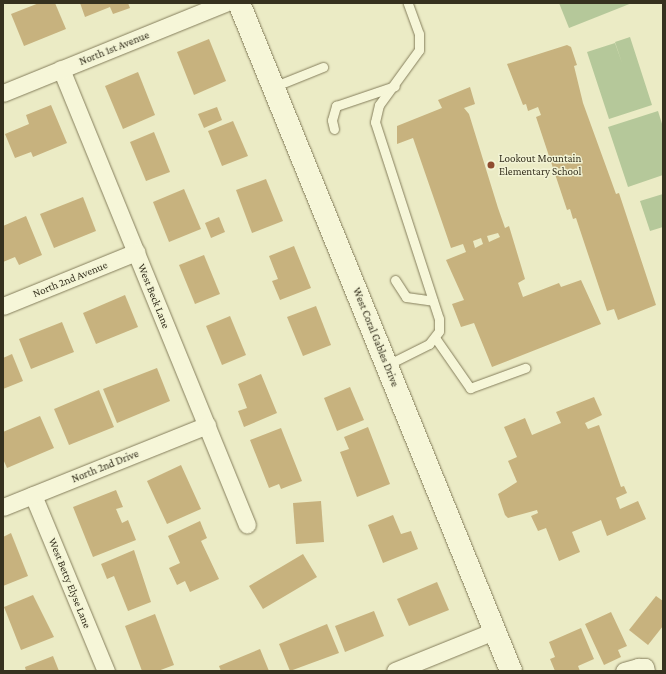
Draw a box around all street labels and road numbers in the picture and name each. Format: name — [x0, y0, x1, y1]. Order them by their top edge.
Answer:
street label: North 1st Avenue — [77, 28, 151, 68]
street label: North 2nd Avenue — [31, 258, 109, 300]
street label: West Beck Lane — [135, 262, 173, 330]
street label: West Coral Gables Drive — [350, 285, 402, 389]
street label: North 2nd Drive — [70, 447, 140, 485]
street label: West Betty Elyse Lane — [46, 536, 94, 630]

